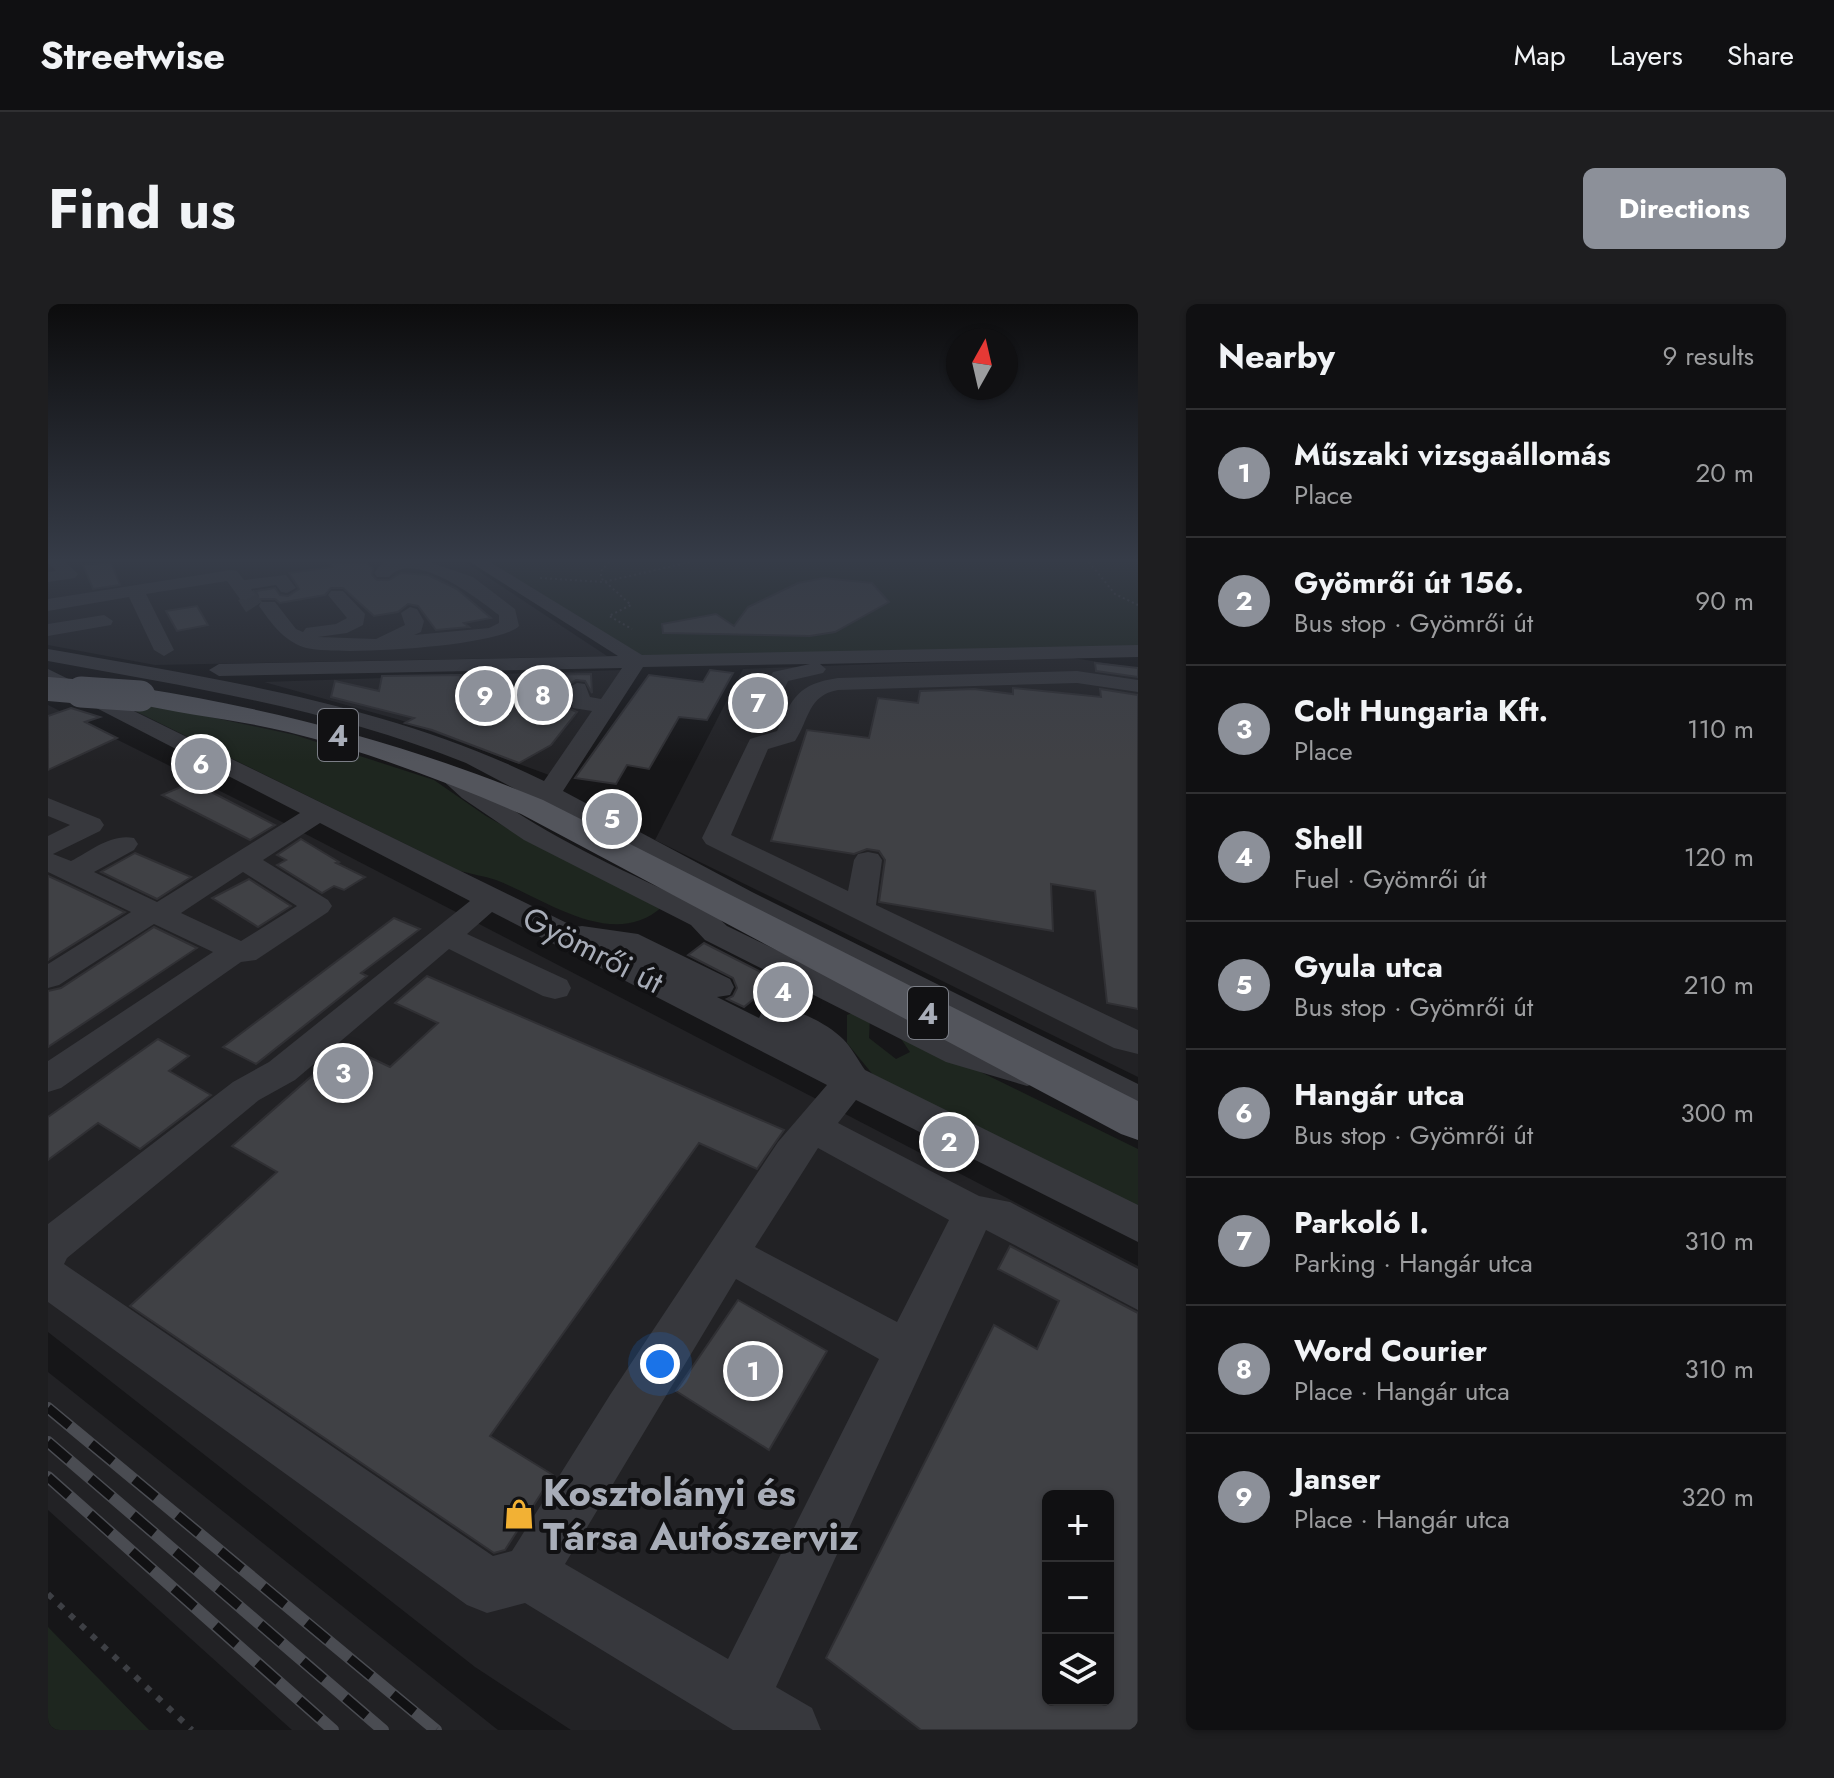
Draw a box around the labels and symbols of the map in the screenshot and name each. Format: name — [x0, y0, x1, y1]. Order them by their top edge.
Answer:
north arrow — [946, 328, 1018, 400]
pin: 8 — [517, 665, 569, 725]
pin: 9 — [459, 666, 511, 726]
pin: 7 — [732, 673, 784, 733]
road number: 4 — [318, 709, 358, 761]
pin: 6 — [175, 734, 227, 794]
pin: 5 — [586, 789, 638, 849]
street label: Gyömrői út — [515, 895, 672, 1005]
pin: 4 — [757, 962, 809, 1022]
road number: 4 — [908, 987, 948, 1039]
pin: 3 — [317, 1043, 369, 1103]
pin: 2 — [923, 1112, 975, 1172]
pin: 1 — [727, 1341, 779, 1401]
your location — [640, 1344, 680, 1384]
place label: Kosztolányi és Társa Autószerviz — [543, 1465, 859, 1564]
shop icon: Kosztolányi és Társa Autószerviz — [502, 1497, 536, 1531]

